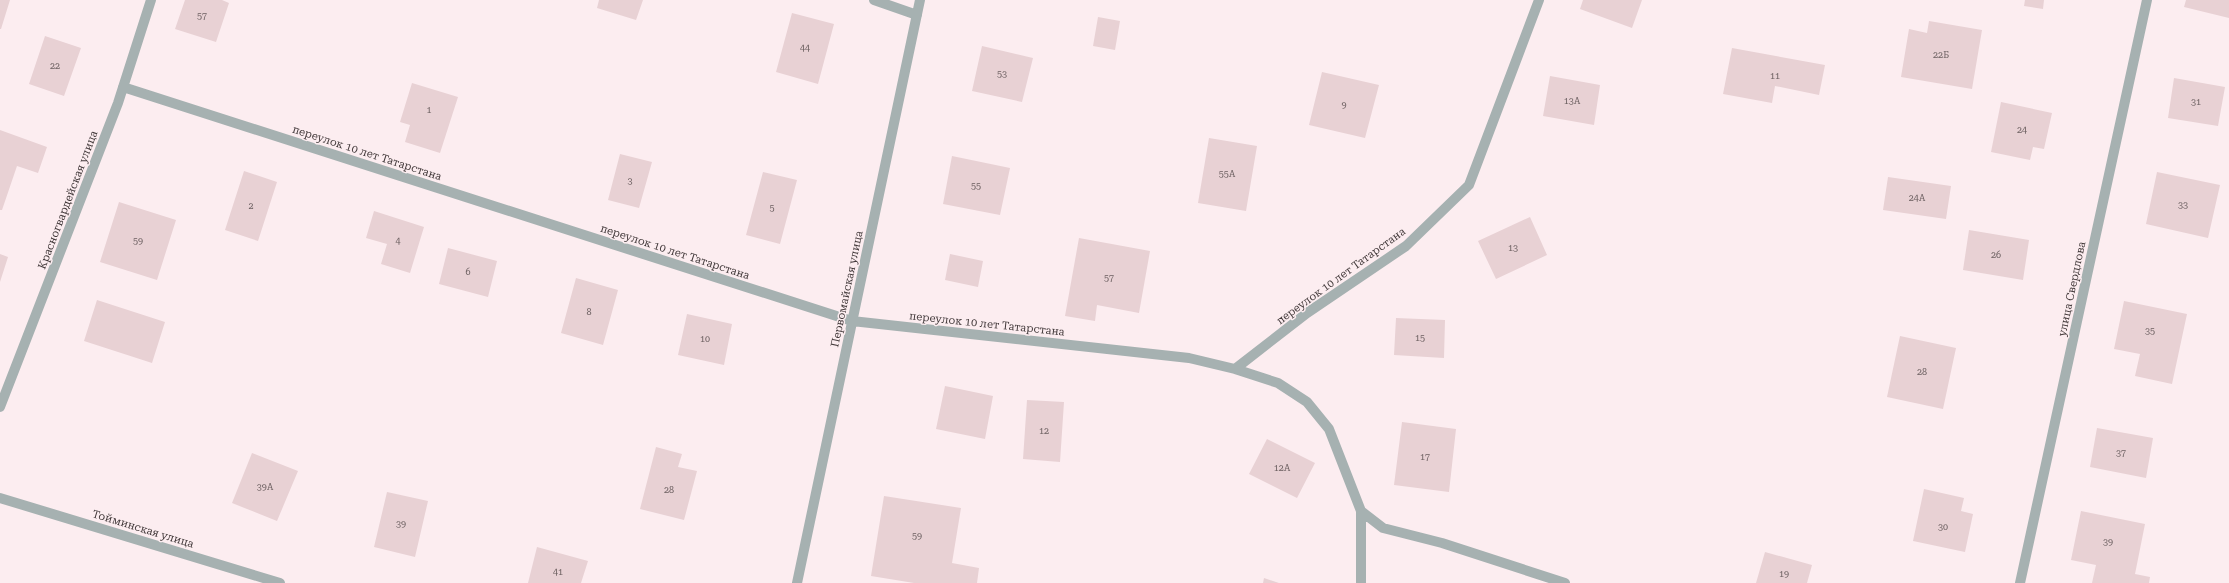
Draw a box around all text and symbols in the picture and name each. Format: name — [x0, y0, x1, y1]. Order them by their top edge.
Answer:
house number: 57 — [197, 11, 207, 21]
house number: 44 — [800, 43, 810, 53]
house number: 22Б — [1933, 50, 1949, 60]
house number: 22 — [50, 61, 60, 71]
house number: 53 — [997, 69, 1007, 79]
house number: 11 — [1770, 71, 1780, 81]
house number: 13А — [1564, 96, 1581, 106]
house number: 31 — [2191, 97, 2201, 107]
house number: 9 — [1341, 100, 1347, 110]
house number: 1 — [426, 105, 432, 115]
street label: переулок 10 лет Татарстана — [291, 123, 443, 183]
house number: 24 — [2017, 125, 2027, 135]
street label: Красногвардейская улица — [36, 129, 101, 271]
house number: 55А — [1219, 169, 1236, 179]
house number: 3 — [627, 176, 633, 186]
house number: 55 — [971, 181, 981, 191]
house number: 24А — [1909, 193, 1926, 203]
house number: 33 — [2178, 200, 2188, 210]
house number: 2 — [248, 201, 254, 211]
house number: 5 — [769, 203, 775, 213]
street label: переулок 10 лет Татарстана — [599, 222, 751, 282]
street label: переулок 10 лет Татарстана — [1274, 225, 1408, 327]
street label: Первомайская улица — [828, 230, 866, 348]
house number: 59 — [133, 236, 143, 246]
house number: 4 — [395, 236, 401, 246]
street label: улица Свердлова — [2056, 240, 2088, 338]
house number: 13 — [1508, 243, 1518, 253]
house number: 26 — [1991, 250, 2001, 260]
house number: 6 — [465, 267, 471, 277]
house number: 57 — [1104, 273, 1114, 283]
house number: 8 — [586, 307, 592, 317]
street label: переулок 10 лет Татарстана — [909, 309, 1065, 339]
house number: 35 — [2145, 326, 2155, 336]
house number: 15 — [1415, 333, 1425, 343]
house number: 10 — [700, 334, 710, 344]
house number: 28 — [1917, 367, 1927, 377]
house number: 12 — [1039, 426, 1049, 436]
house number: 37 — [2116, 448, 2126, 458]
house number: 17 — [1420, 452, 1430, 462]
house number: 12А — [1274, 463, 1291, 473]
house number: 39А — [257, 482, 274, 492]
house number: 28 — [664, 485, 674, 495]
street label: Тойминская улица — [91, 507, 195, 551]
house number: 39 — [396, 519, 406, 529]
house number: 30 — [1938, 522, 1948, 532]
house number: 59 — [912, 531, 922, 541]
house number: 39 — [2103, 537, 2113, 547]
house number: 41 — [553, 567, 563, 577]
house number: 19 — [1779, 569, 1789, 579]

